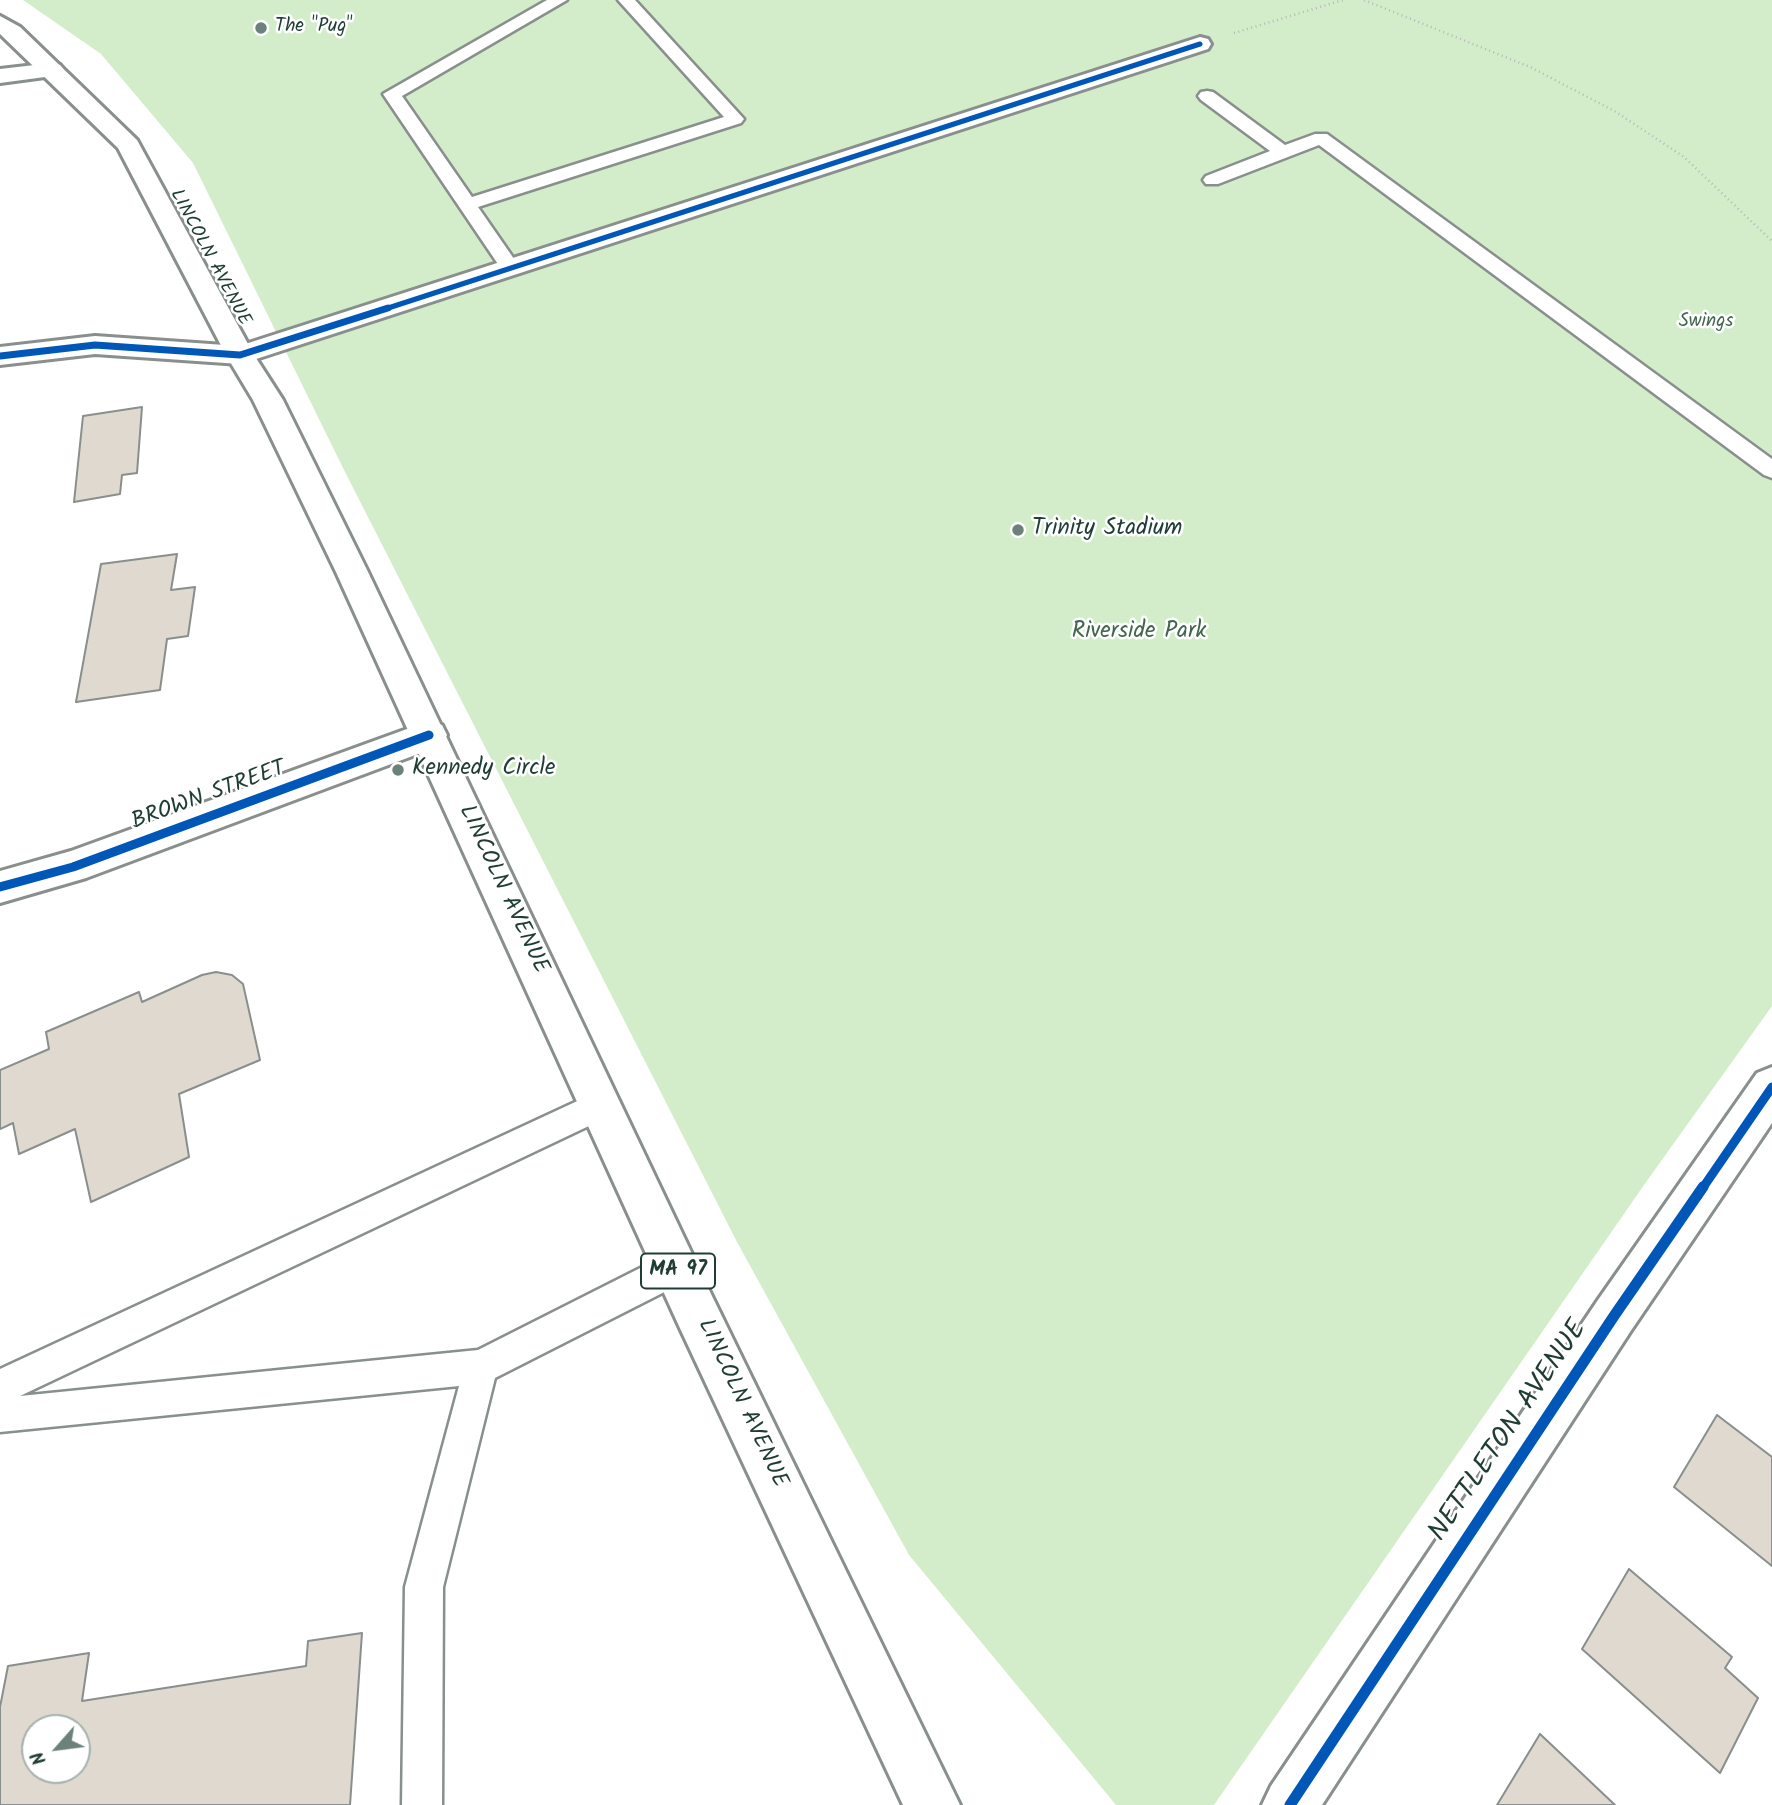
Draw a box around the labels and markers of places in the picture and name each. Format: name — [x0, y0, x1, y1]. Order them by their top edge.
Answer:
place label: The "Pug" — [275, 17, 353, 39]
marker: The "Pug" — [253, 20, 269, 36]
place label: Trinity Stadium — [1032, 516, 1182, 544]
marker: Trinity Stadium — [1010, 522, 1026, 538]
place label: Kennedy Circle — [412, 756, 555, 784]
marker: Kennedy Circle — [390, 762, 406, 778]

